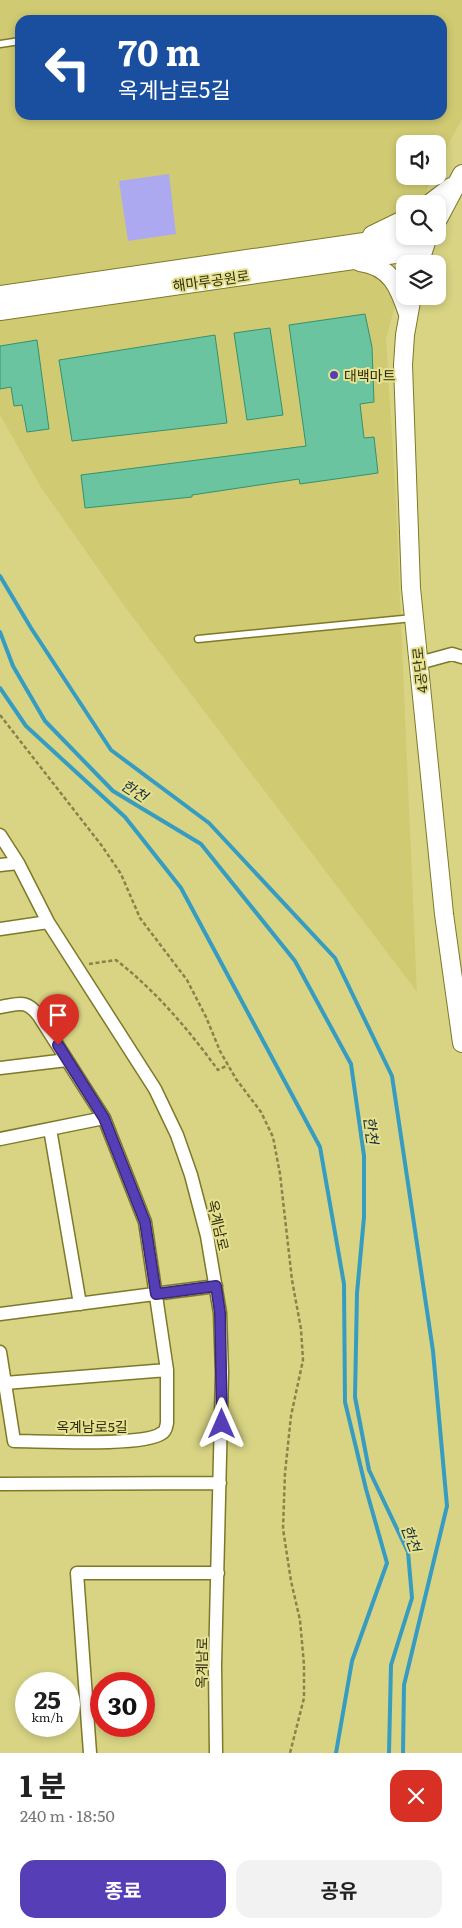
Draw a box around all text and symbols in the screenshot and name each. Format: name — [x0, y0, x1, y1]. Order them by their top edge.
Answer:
text: 70 m — [118, 25, 200, 77]
icon: left — [35, 35, 100, 100]
text: 옥계남로5길 — [118, 72, 230, 105]
map controls — [396, 135, 446, 305]
button: sound — [396, 135, 446, 185]
button: search — [396, 195, 446, 245]
button: layers — [396, 255, 446, 305]
street label: 해마루공원로 — [171, 265, 251, 295]
place label: 대백마트 — [344, 365, 396, 385]
marker: 대백마트 — [328, 369, 340, 381]
street label: 4공단로 — [407, 646, 431, 694]
water label: 한천 — [117, 773, 155, 808]
pin — [37, 994, 79, 1045]
icon: arrive — [44, 1001, 72, 1029]
water label: 한천 — [359, 1115, 386, 1147]
street label: 옥계남로 — [203, 1198, 235, 1252]
position arrow — [195, 1397, 247, 1449]
street label: 옥계남로5길 — [56, 1416, 128, 1436]
water label: 한천 — [396, 1521, 428, 1557]
street label: 옥계남로 — [191, 1637, 211, 1689]
speed limit sign: 30 — [90, 1672, 155, 1737]
text: 25 — [34, 1680, 61, 1717]
text: km/h — [32, 1708, 63, 1726]
text: 1 분 — [20, 1762, 66, 1806]
button: close — [390, 1770, 442, 1822]
text: 240 m · 18:50 — [20, 1803, 115, 1827]
button: 종료 — [20, 1860, 226, 1918]
button: 공유 — [236, 1860, 442, 1918]

